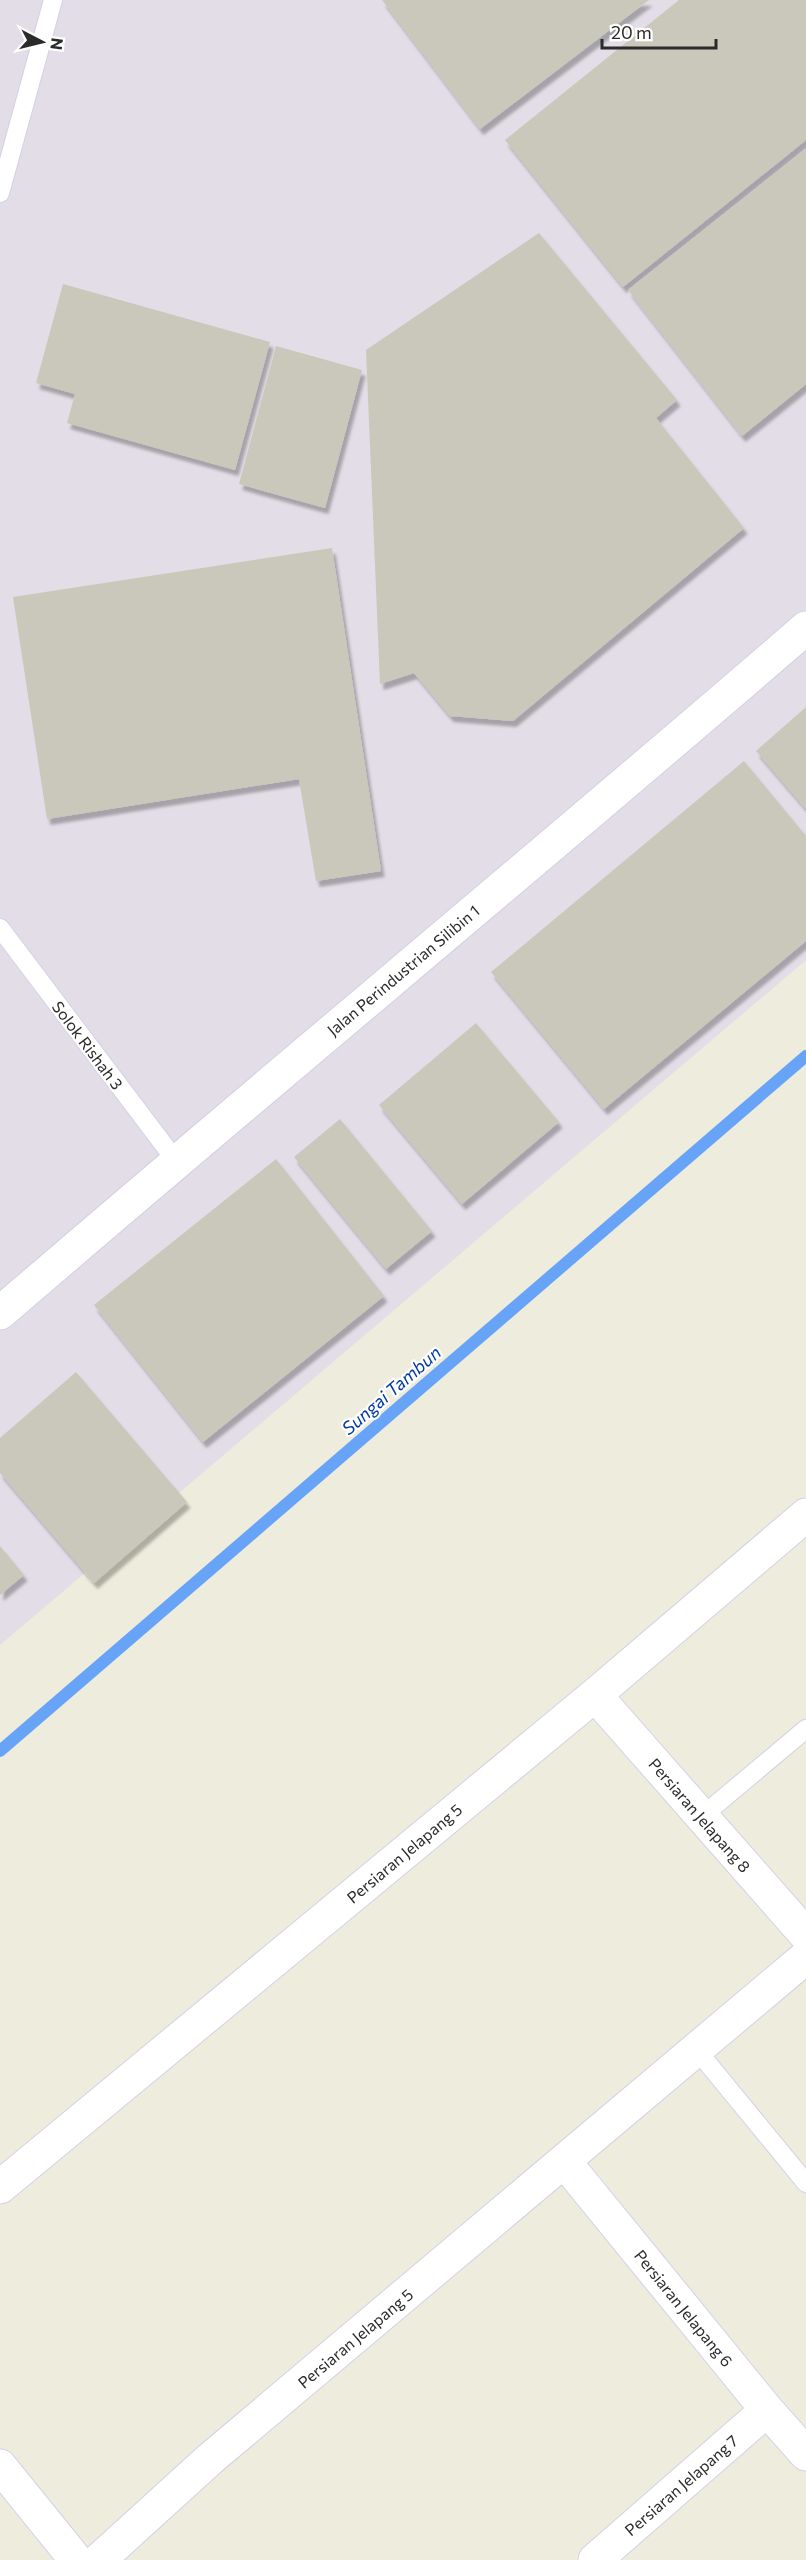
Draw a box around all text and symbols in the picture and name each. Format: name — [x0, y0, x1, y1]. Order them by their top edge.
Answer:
north arrow — [12, 12, 72, 72]
scale bar — [602, 12, 716, 50]
text: 20 m — [611, 21, 652, 43]
text: N — [47, 37, 68, 51]
street label: Jalan Perindustrian Silibin 1 — [323, 901, 483, 1039]
street label: Solok Rishah 3 — [49, 997, 127, 1093]
water label: Sungai Tambun — [337, 1341, 445, 1439]
street label: Persiaran Jelapang 8 — [645, 1754, 755, 1876]
street label: Persiaran Jelapang 5 — [343, 1799, 465, 1907]
street label: Persiaran Jelapang 6 — [631, 2246, 737, 2370]
street label: Persiaran Jelapang 5 — [294, 2284, 416, 2392]
street label: Persiaran Jelapang 7 — [621, 2431, 741, 2539]

